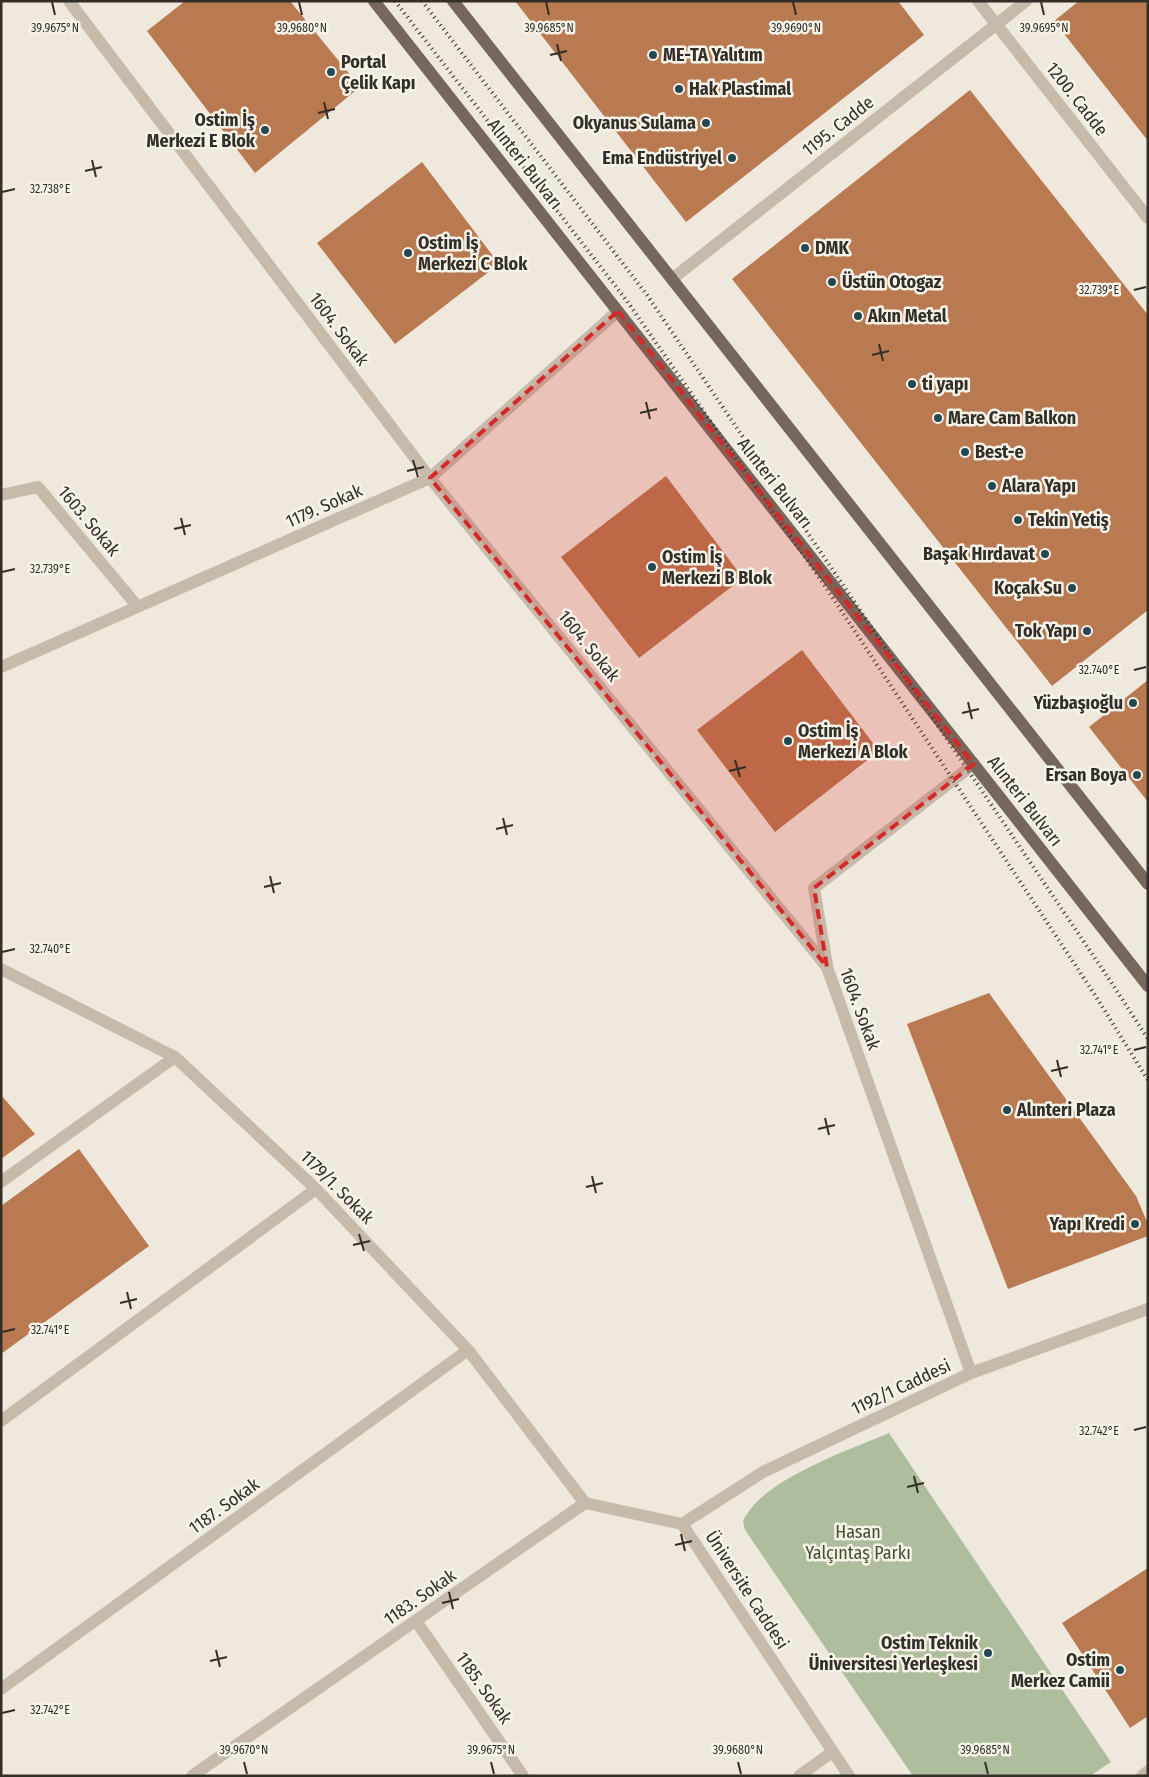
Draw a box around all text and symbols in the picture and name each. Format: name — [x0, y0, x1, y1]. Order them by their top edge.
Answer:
text: 39.9675°N — [31, 21, 79, 35]
text: 39.9680°N — [277, 21, 327, 35]
text: 39.9685°N — [524, 21, 574, 35]
text: 39.9690°N — [771, 21, 821, 35]
text: 39.9695°N — [1019, 21, 1069, 35]
place label: ME-TA Yalıtım — [663, 44, 763, 66]
marker: ME-TA Yalıtım — [647, 49, 659, 61]
place label: Portal Çelik Kapı — [341, 51, 415, 94]
street label: 1200. Cadde — [1041, 58, 1113, 140]
marker: Portal Çelik Kapı — [325, 66, 337, 78]
place label: Hak Plastimal — [689, 78, 791, 100]
marker: Hak Plastimal — [673, 83, 685, 95]
street label: 1195. Cadde — [798, 91, 878, 161]
place label: Ostim İş Merkezi E Blok — [147, 109, 256, 152]
place label: Okyanus Sulama — [573, 112, 696, 134]
street label: Alınteri Bulvarı — [483, 114, 567, 214]
marker: Okyanus Sulama — [700, 117, 712, 129]
marker: Ostim İş Merkezi E Blok — [259, 124, 271, 136]
place label: Ema Endüstriyel — [602, 147, 722, 169]
marker: Ema Endüstriyel — [726, 152, 738, 164]
text: 32.738°E — [30, 182, 71, 196]
place label: Ostim İş Merkezi C Blok — [418, 232, 528, 275]
place label: DMK — [815, 237, 850, 259]
marker: DMK — [799, 242, 811, 254]
marker: Ostim İş Merkezi C Blok — [402, 247, 414, 259]
place label: Üstün Otogaz — [842, 271, 942, 293]
marker: Üstün Otogaz — [826, 276, 838, 288]
text: 32.739°E — [1079, 283, 1120, 297]
street label: 1604. Sokak — [304, 288, 374, 370]
place label: Akın Metal — [867, 305, 947, 327]
marker: Akın Metal — [852, 310, 864, 322]
place label: ti yapı — [922, 373, 968, 395]
marker: ti yapı — [906, 378, 918, 390]
place label: Mare Cam Balkon — [948, 407, 1076, 429]
marker: Mare Cam Balkon — [932, 412, 944, 424]
street label: Alınteri Bulvarı — [733, 433, 817, 533]
place label: Best-e — [975, 441, 1024, 463]
marker: Best-e — [959, 446, 971, 458]
place label: Alara Yapı — [1001, 475, 1076, 497]
street label: 1179. Sokak — [282, 479, 366, 533]
marker: Alara Yapı — [986, 480, 998, 492]
street label: 1603. Sokak — [53, 481, 125, 561]
place label: Tekin Yetiş — [1028, 509, 1109, 531]
marker: Tekin Yetiş — [1012, 514, 1024, 526]
place label: Başak Hırdavat — [923, 543, 1036, 565]
place label: Ostim İş Merkezi B Blok — [662, 546, 773, 589]
marker: Başak Hırdavat — [1039, 548, 1051, 560]
marker: Ostim İş Merkezi B Blok — [646, 561, 658, 573]
text: 32.739°E — [30, 562, 71, 576]
place label: Koçak Su — [994, 577, 1062, 599]
marker: Koçak Su — [1066, 582, 1078, 594]
street label: 1604. Sokak — [553, 606, 625, 687]
place label: Tok Yapı — [1015, 620, 1077, 642]
marker: Tok Yapı — [1081, 625, 1093, 637]
text: 32.740°E — [1079, 663, 1120, 677]
place label: Yüzbaşıoğlu — [1033, 692, 1123, 714]
marker: Yüzbaşıoğlu — [1127, 697, 1139, 709]
place label: Ostim İş Merkezi A Blok — [798, 720, 909, 763]
marker: Ostim İş Merkezi A Blok — [782, 735, 794, 747]
street label: Alınteri Bulvarı — [983, 751, 1067, 851]
place label: Ersan Boya — [1046, 764, 1127, 786]
marker: Ersan Boya — [1131, 769, 1143, 781]
text: 32.740°E — [30, 942, 71, 956]
street label: 1604. Sokak — [835, 965, 885, 1054]
text: 32.741°E — [1080, 1043, 1119, 1057]
place label: Alınteri Plaza — [1016, 1099, 1116, 1121]
marker: Alınteri Plaza — [1001, 1104, 1013, 1116]
street label: 1179/1. Sokak — [296, 1146, 379, 1229]
place label: Yapı Kredi — [1049, 1213, 1125, 1235]
marker: Yapı Kredi — [1129, 1218, 1141, 1230]
text: 32.741°E — [31, 1323, 70, 1337]
street label: 1192/1 Caddesi — [848, 1354, 954, 1420]
text: 32.742°E — [1079, 1424, 1119, 1438]
street label: 1187. Sokak — [185, 1473, 264, 1539]
park label: Hasan Yalçıntaş Parkı — [805, 1521, 911, 1564]
street label: Üniversite Caddesi — [701, 1527, 793, 1653]
street label: 1183. Sokak — [380, 1564, 461, 1630]
place label: Ostim Teknik Üniversitesi Yerleşkesi — [809, 1632, 979, 1675]
marker: Ostim Teknik Üniversitesi Yerleşkesi — [982, 1647, 994, 1659]
street label: 1185. Sokak — [451, 1648, 517, 1729]
place label: Ostim Merkez Camii — [1011, 1649, 1110, 1692]
marker: Ostim Merkez Camii — [1114, 1664, 1126, 1676]
text: 32.742°E — [30, 1703, 70, 1717]
text: 39.9670°N — [220, 1743, 268, 1757]
text: 39.9675°N — [467, 1743, 515, 1757]
text: 39.9680°N — [713, 1743, 763, 1757]
text: 39.9685°N — [960, 1743, 1010, 1757]

